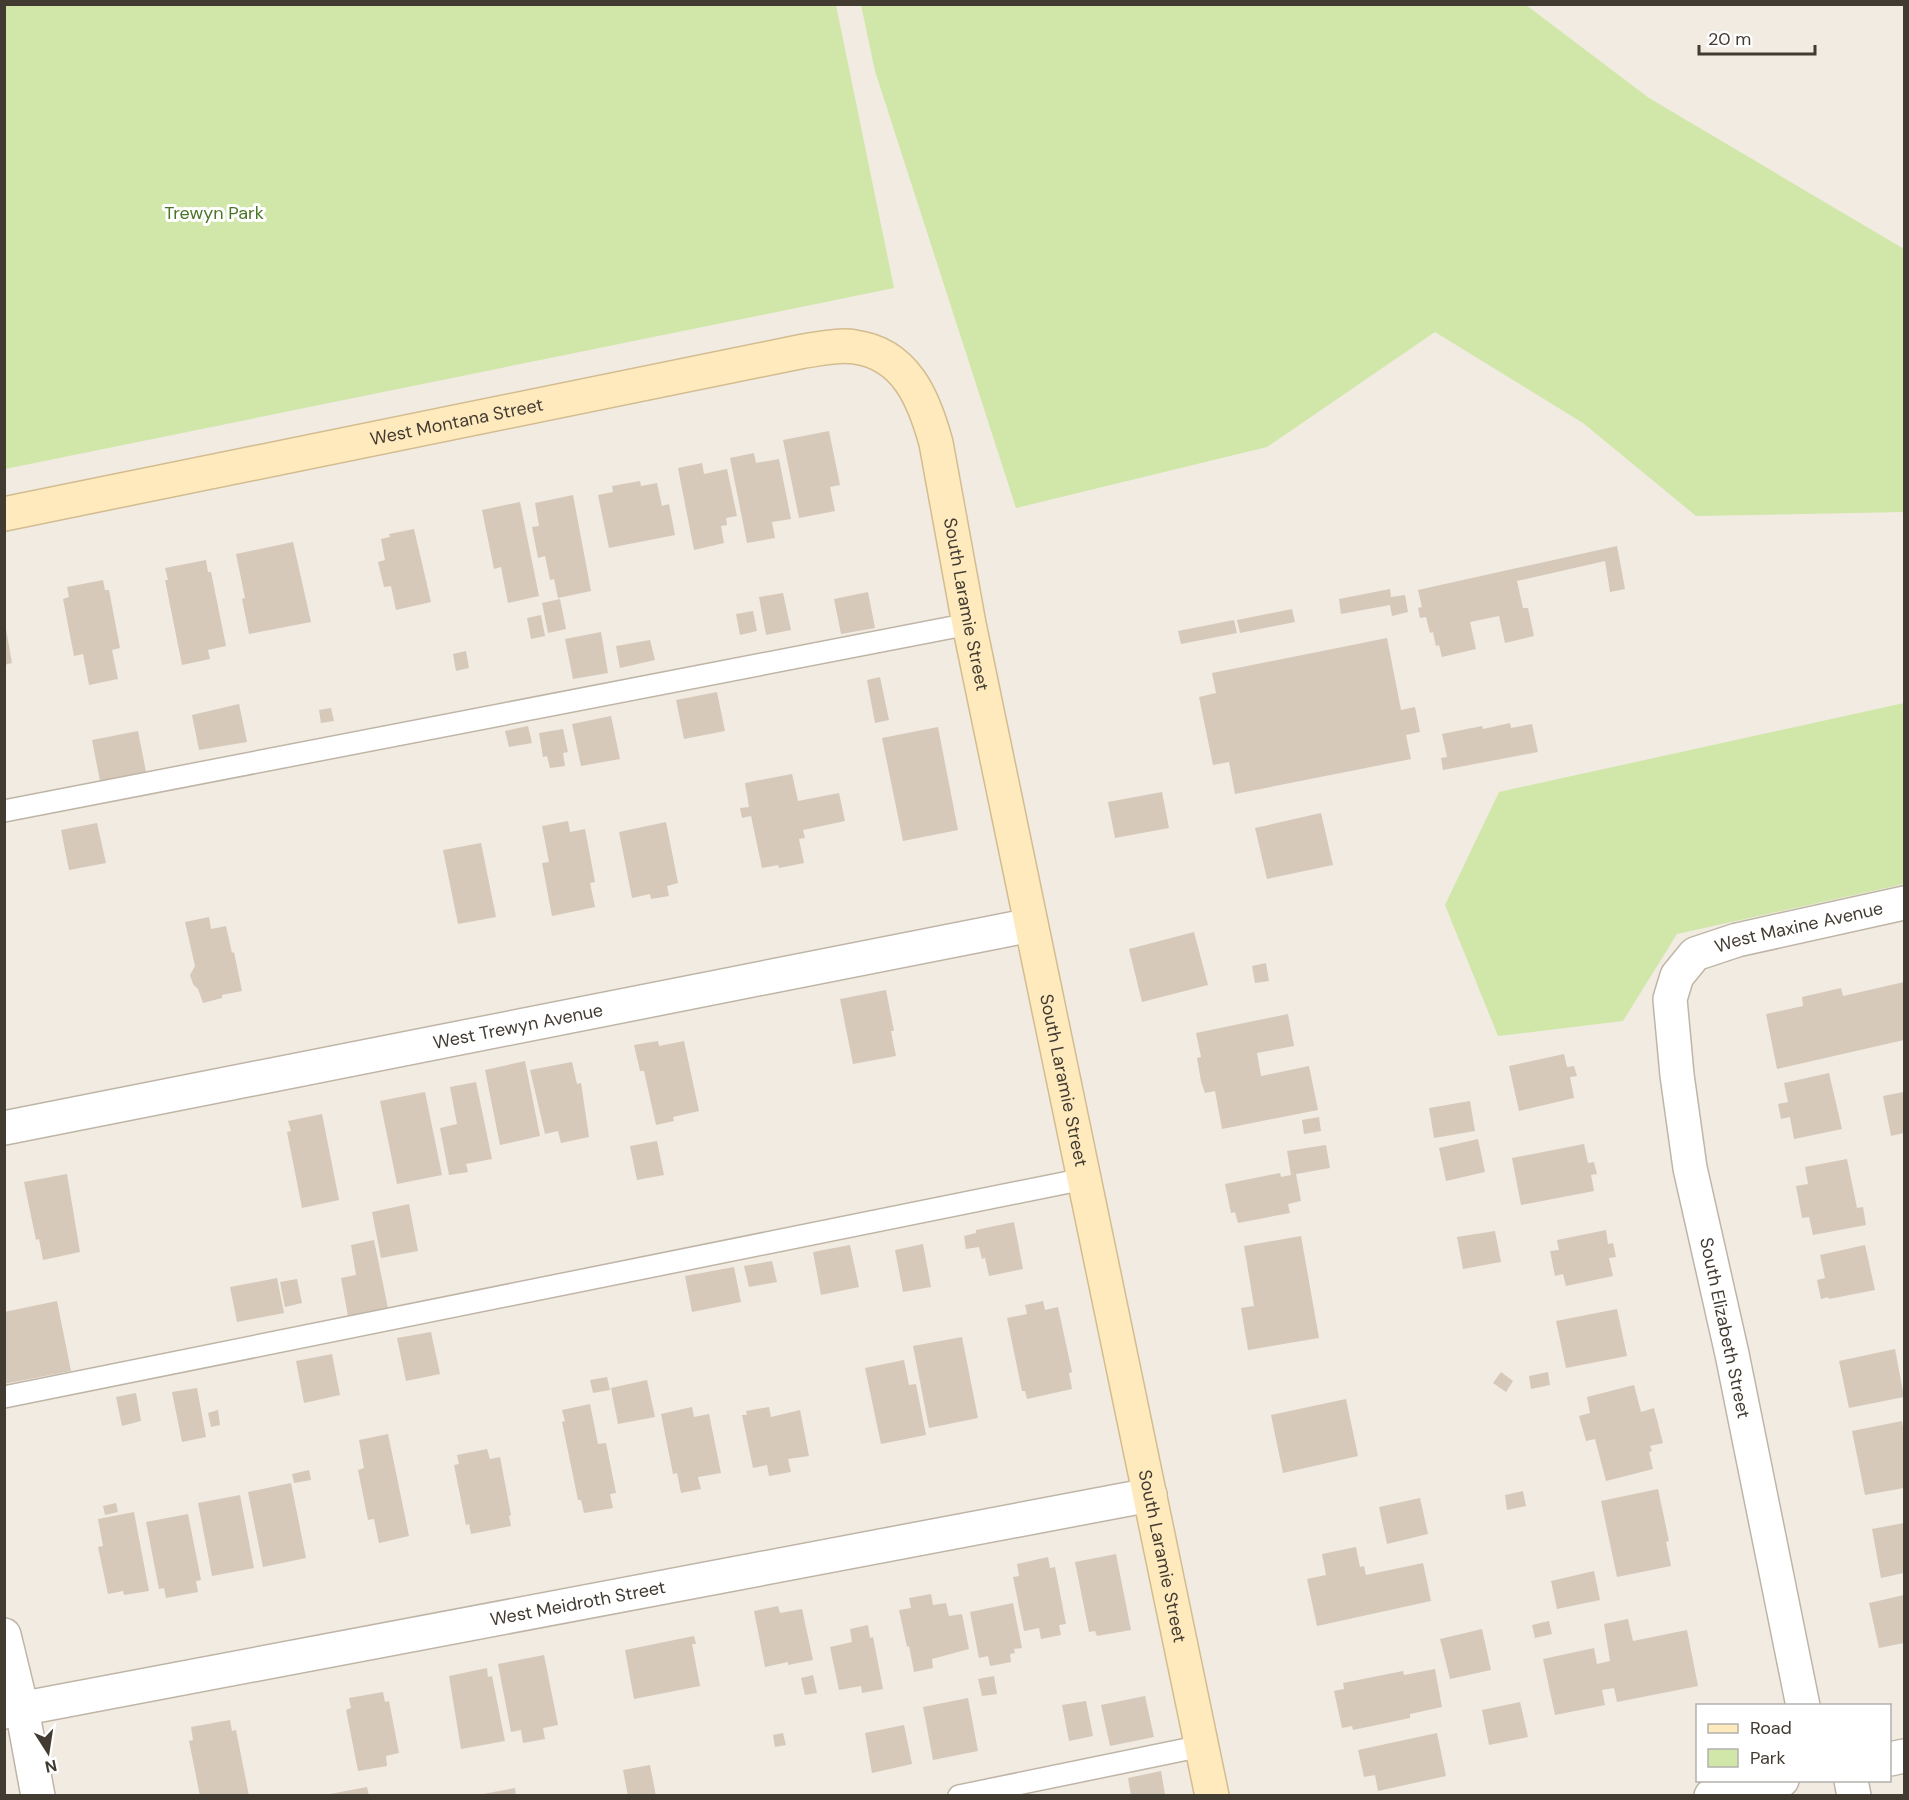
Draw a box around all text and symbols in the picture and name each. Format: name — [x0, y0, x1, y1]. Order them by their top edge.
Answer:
scale bar — [1699, 18, 1814, 56]
text: 20 m — [1708, 27, 1751, 51]
park label: Trewyn Park — [164, 201, 264, 225]
street label: West Montana Street — [368, 392, 545, 451]
street label: South Laramie Street — [938, 516, 995, 693]
street label: West Maxine Avenue — [1712, 896, 1885, 959]
street label: South Laramie Street — [1034, 992, 1093, 1169]
street label: West Trewyn Avenue — [431, 998, 605, 1055]
street label: South Elizabeth Street — [1694, 1235, 1756, 1421]
street label: South Laramie Street — [1133, 1468, 1192, 1645]
street label: West Meidroth Street — [488, 1575, 668, 1632]
legend — [1696, 1704, 1891, 1782]
text: Road — [1750, 1716, 1792, 1740]
north arrow — [18, 1722, 78, 1782]
text: Park — [1750, 1746, 1786, 1770]
text: N — [43, 1755, 59, 1778]

